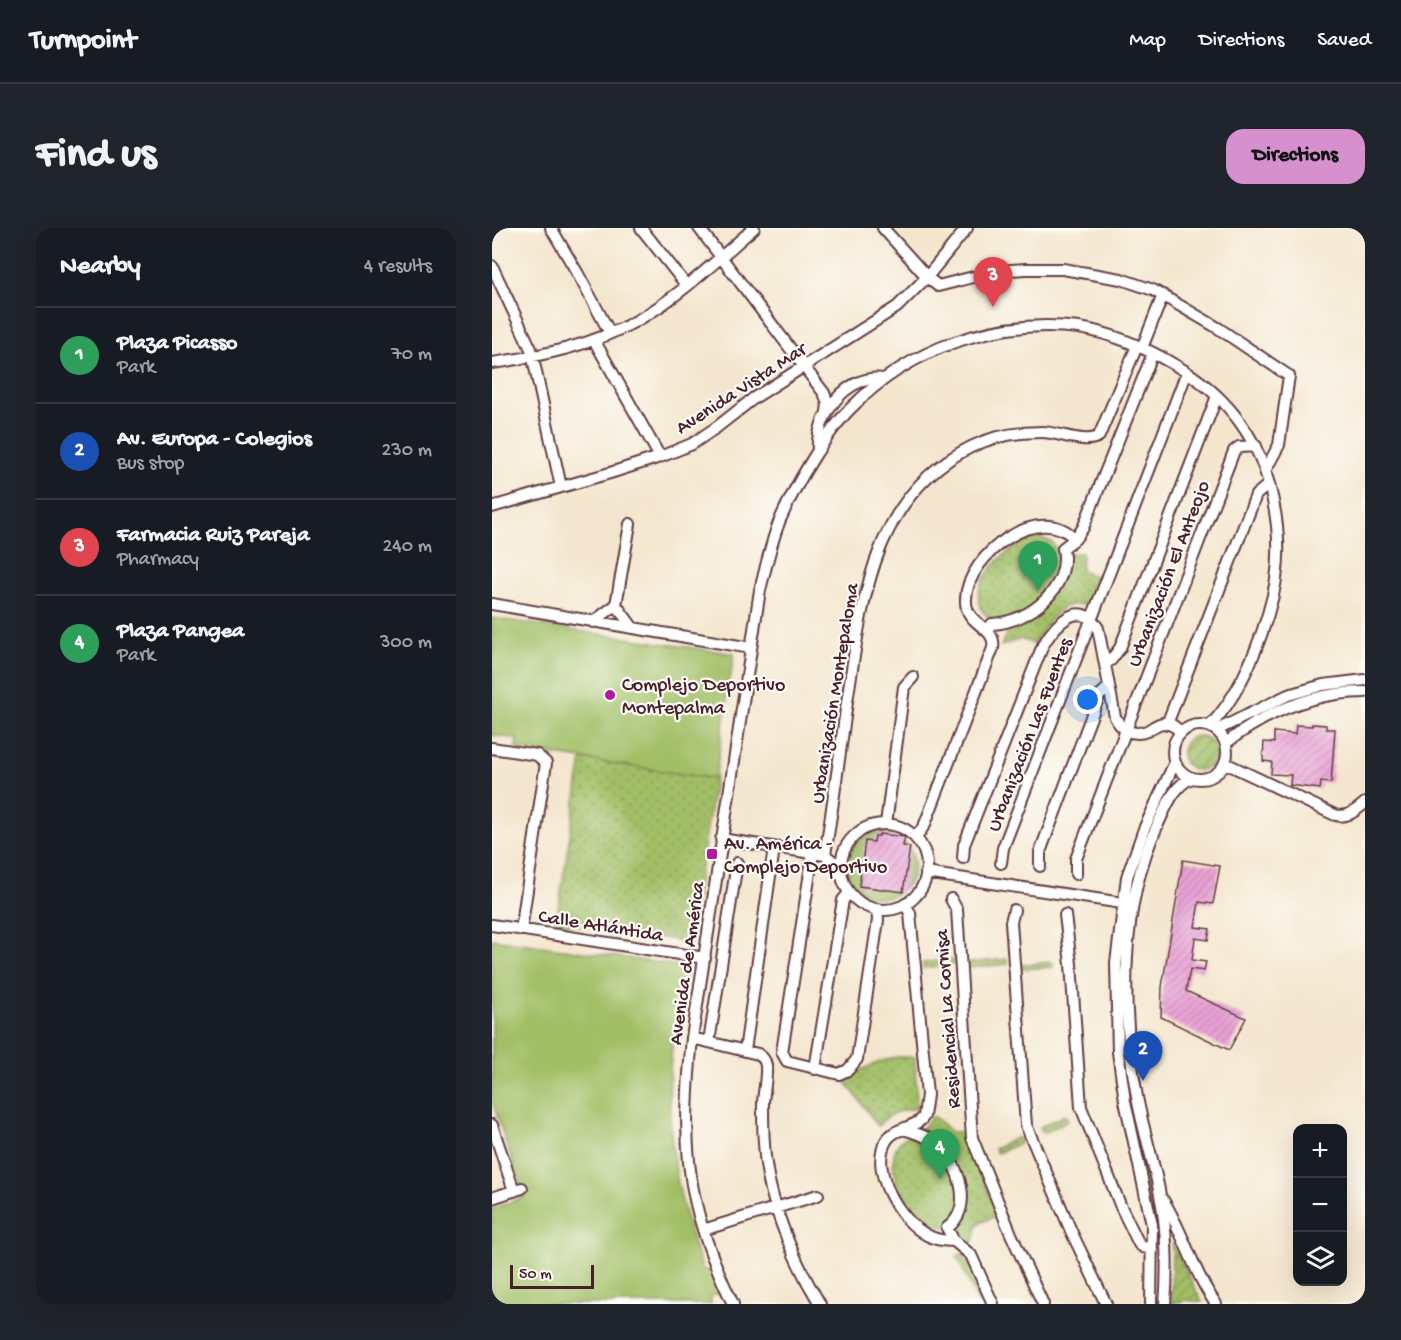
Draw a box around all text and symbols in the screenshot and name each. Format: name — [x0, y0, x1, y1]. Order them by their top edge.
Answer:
text: Turnpoint — [30, 25, 136, 58]
text: Map — [1129, 29, 1166, 54]
text: Directions — [1199, 29, 1284, 54]
text: Saved — [1317, 29, 1371, 54]
button: Directions — [1226, 129, 1365, 184]
text: Find us — [36, 132, 156, 181]
text: Nearby — [60, 252, 141, 283]
text: 4 results — [364, 256, 432, 279]
pin: 3 — [974, 257, 1012, 307]
text: Plaza Picasso — [117, 331, 238, 357]
street label: Avenida Vista Mar — [672, 338, 813, 441]
text: 1 — [75, 344, 84, 367]
text: 70 m — [391, 344, 432, 367]
text: Park — [117, 357, 155, 380]
text: Av. Europa - Colegios — [117, 427, 312, 453]
text: 2 — [75, 440, 84, 463]
text: 230 m — [382, 440, 432, 463]
text: Bus stop — [117, 453, 184, 476]
street label: Urbanización El Anteojo — [1124, 478, 1216, 671]
text: Farmacia Ruiz Pareja — [117, 523, 309, 549]
text: 3 — [74, 536, 85, 559]
text: 240 m — [382, 536, 432, 559]
pin: 1 — [1018, 542, 1058, 591]
text: Pharmacy — [117, 549, 199, 572]
street label: Urbanización Montepaloma — [808, 581, 865, 806]
text: Plaza Pangea — [117, 619, 244, 645]
text: 4 — [75, 632, 84, 655]
text: 300 m — [380, 632, 432, 655]
street label: Urbanización Las Fuentes — [984, 635, 1079, 835]
text: Park — [117, 645, 155, 668]
place label: Complejo Deportivo Montepalma — [622, 675, 785, 721]
your location — [1073, 685, 1102, 714]
marker: Complejo Deportivo Montepalma — [603, 688, 617, 702]
place label: Av. América - Complejo Deportivo — [724, 834, 887, 880]
marker: Av. América - Complejo Deportivo — [705, 847, 719, 861]
street label: Avenida de América — [666, 879, 711, 1047]
street label: Calle Atlántida — [536, 906, 665, 949]
street label: Residencial La Cornisa — [932, 928, 967, 1109]
pin: 2 — [1124, 1032, 1162, 1081]
map controls — [1293, 1124, 1347, 1286]
button: + — [1293, 1124, 1347, 1178]
pin: 4 — [920, 1130, 960, 1179]
button: − — [1293, 1178, 1347, 1232]
button: layers — [1293, 1232, 1347, 1286]
scale bar — [510, 1262, 594, 1290]
text: 50 m — [519, 1266, 552, 1285]

